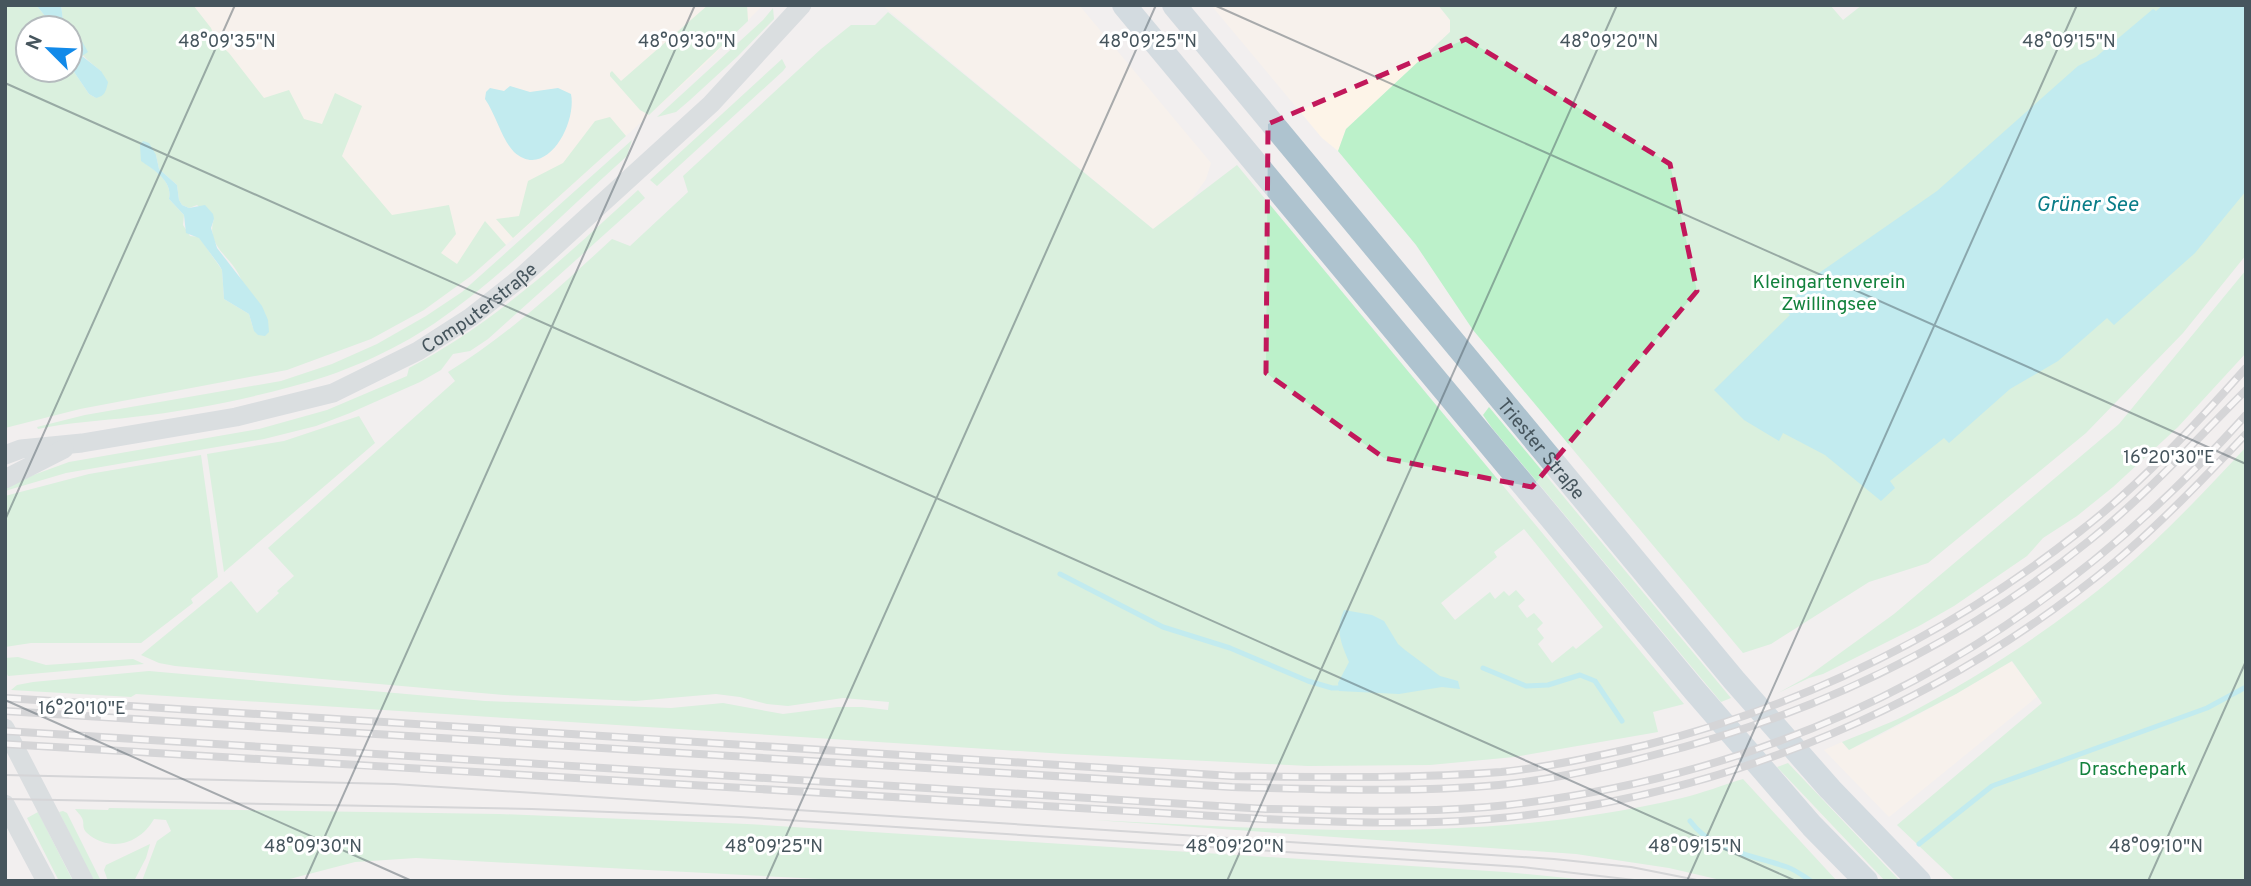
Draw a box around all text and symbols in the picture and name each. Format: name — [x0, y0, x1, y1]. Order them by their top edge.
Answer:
north arrow — [14, 14, 84, 84]
text: 48°09'35"N — [178, 31, 276, 54]
text: 48°09'30"N — [638, 31, 736, 54]
text: 48°09'25"N — [1099, 31, 1197, 54]
text: 48°09'20"N — [1560, 31, 1658, 54]
text: 48°09'15"N — [2022, 31, 2116, 54]
text: N — [22, 32, 49, 54]
water label: Grüner See — [2036, 192, 2139, 219]
street label: Computerstraße — [417, 258, 543, 360]
park label: Kleingartenverein Zwillingsee — [1752, 271, 1906, 317]
street label: Triester Straße — [1491, 394, 1589, 505]
text: 16°20'30"E — [2123, 447, 2215, 470]
text: 16°20'10"E — [38, 698, 126, 721]
park label: Draschepark — [2079, 758, 2187, 782]
text: 48°09'30"N — [264, 836, 362, 859]
text: 48°09'25"N — [725, 836, 823, 859]
text: 48°09'20"N — [1186, 836, 1284, 859]
text: 48°09'15"N — [1648, 836, 1742, 859]
text: 48°09'10"N — [2109, 836, 2203, 859]

